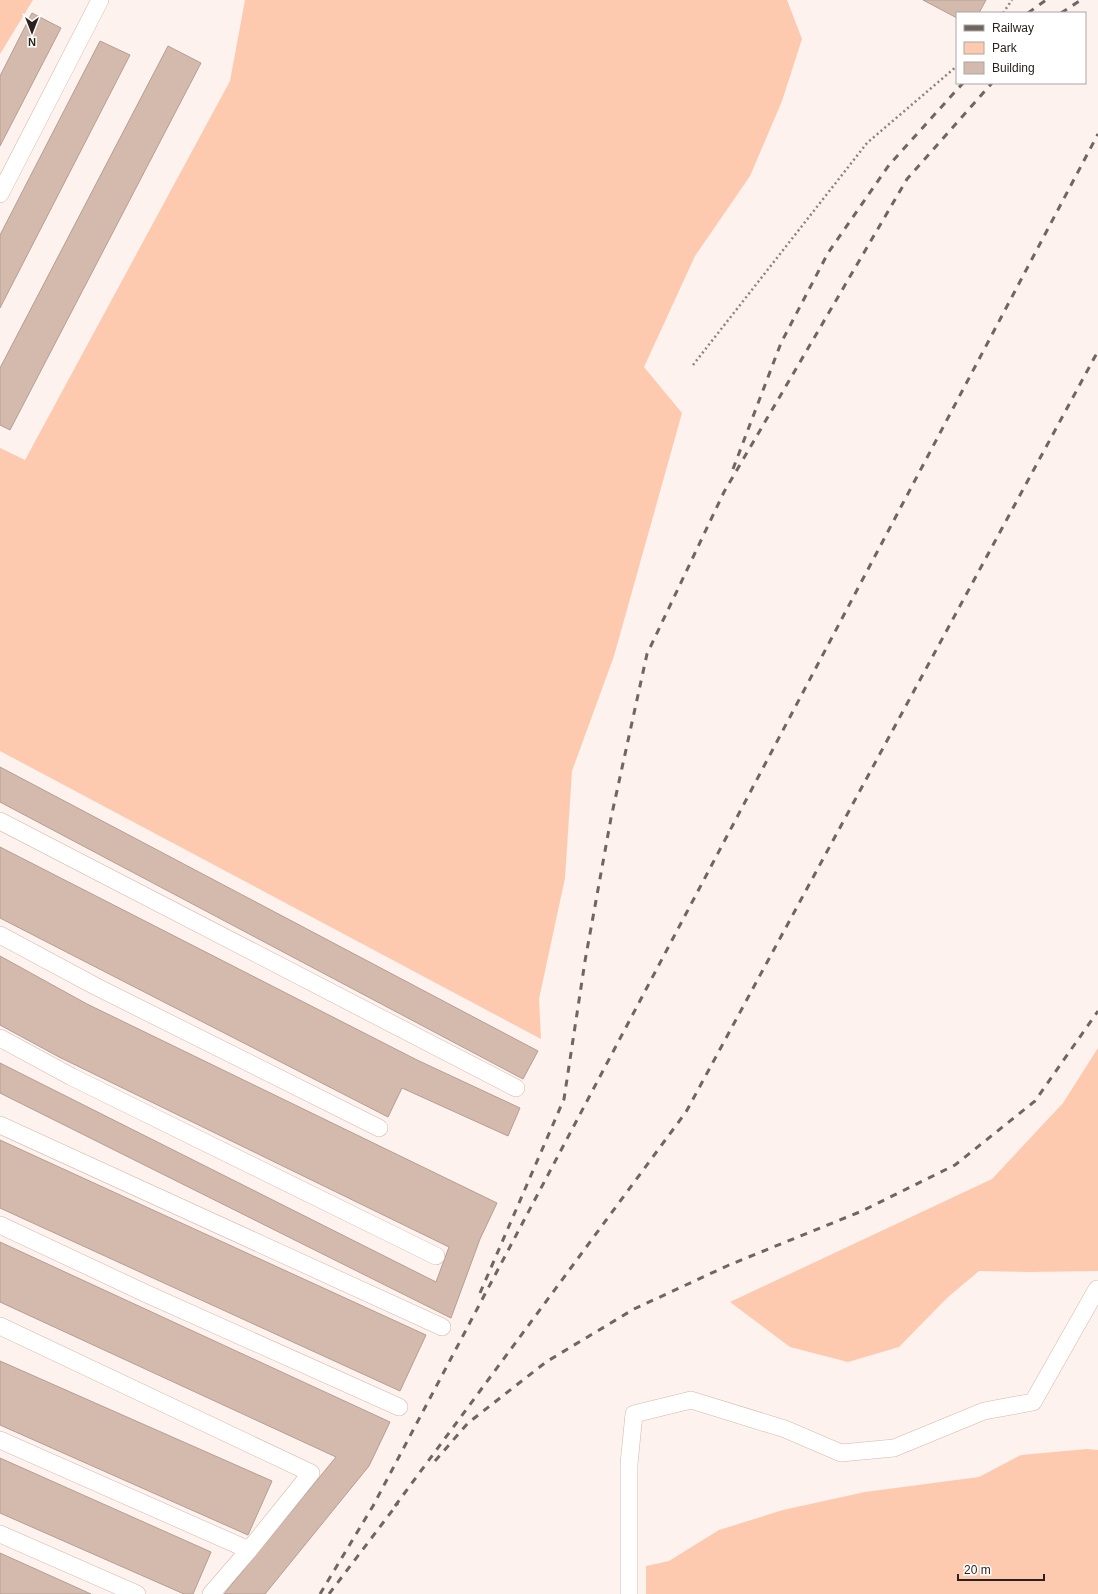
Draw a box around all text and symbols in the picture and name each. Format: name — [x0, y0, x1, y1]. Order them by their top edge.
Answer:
north arrow — [12, 12, 52, 52]
legend — [956, 12, 1086, 84]
text: Railway — [992, 21, 1034, 35]
text: N — [28, 36, 36, 48]
text: Park — [992, 41, 1018, 55]
text: Building — [992, 61, 1035, 75]
scale bar — [958, 1556, 1044, 1582]
text: 20 m — [964, 1563, 991, 1577]

